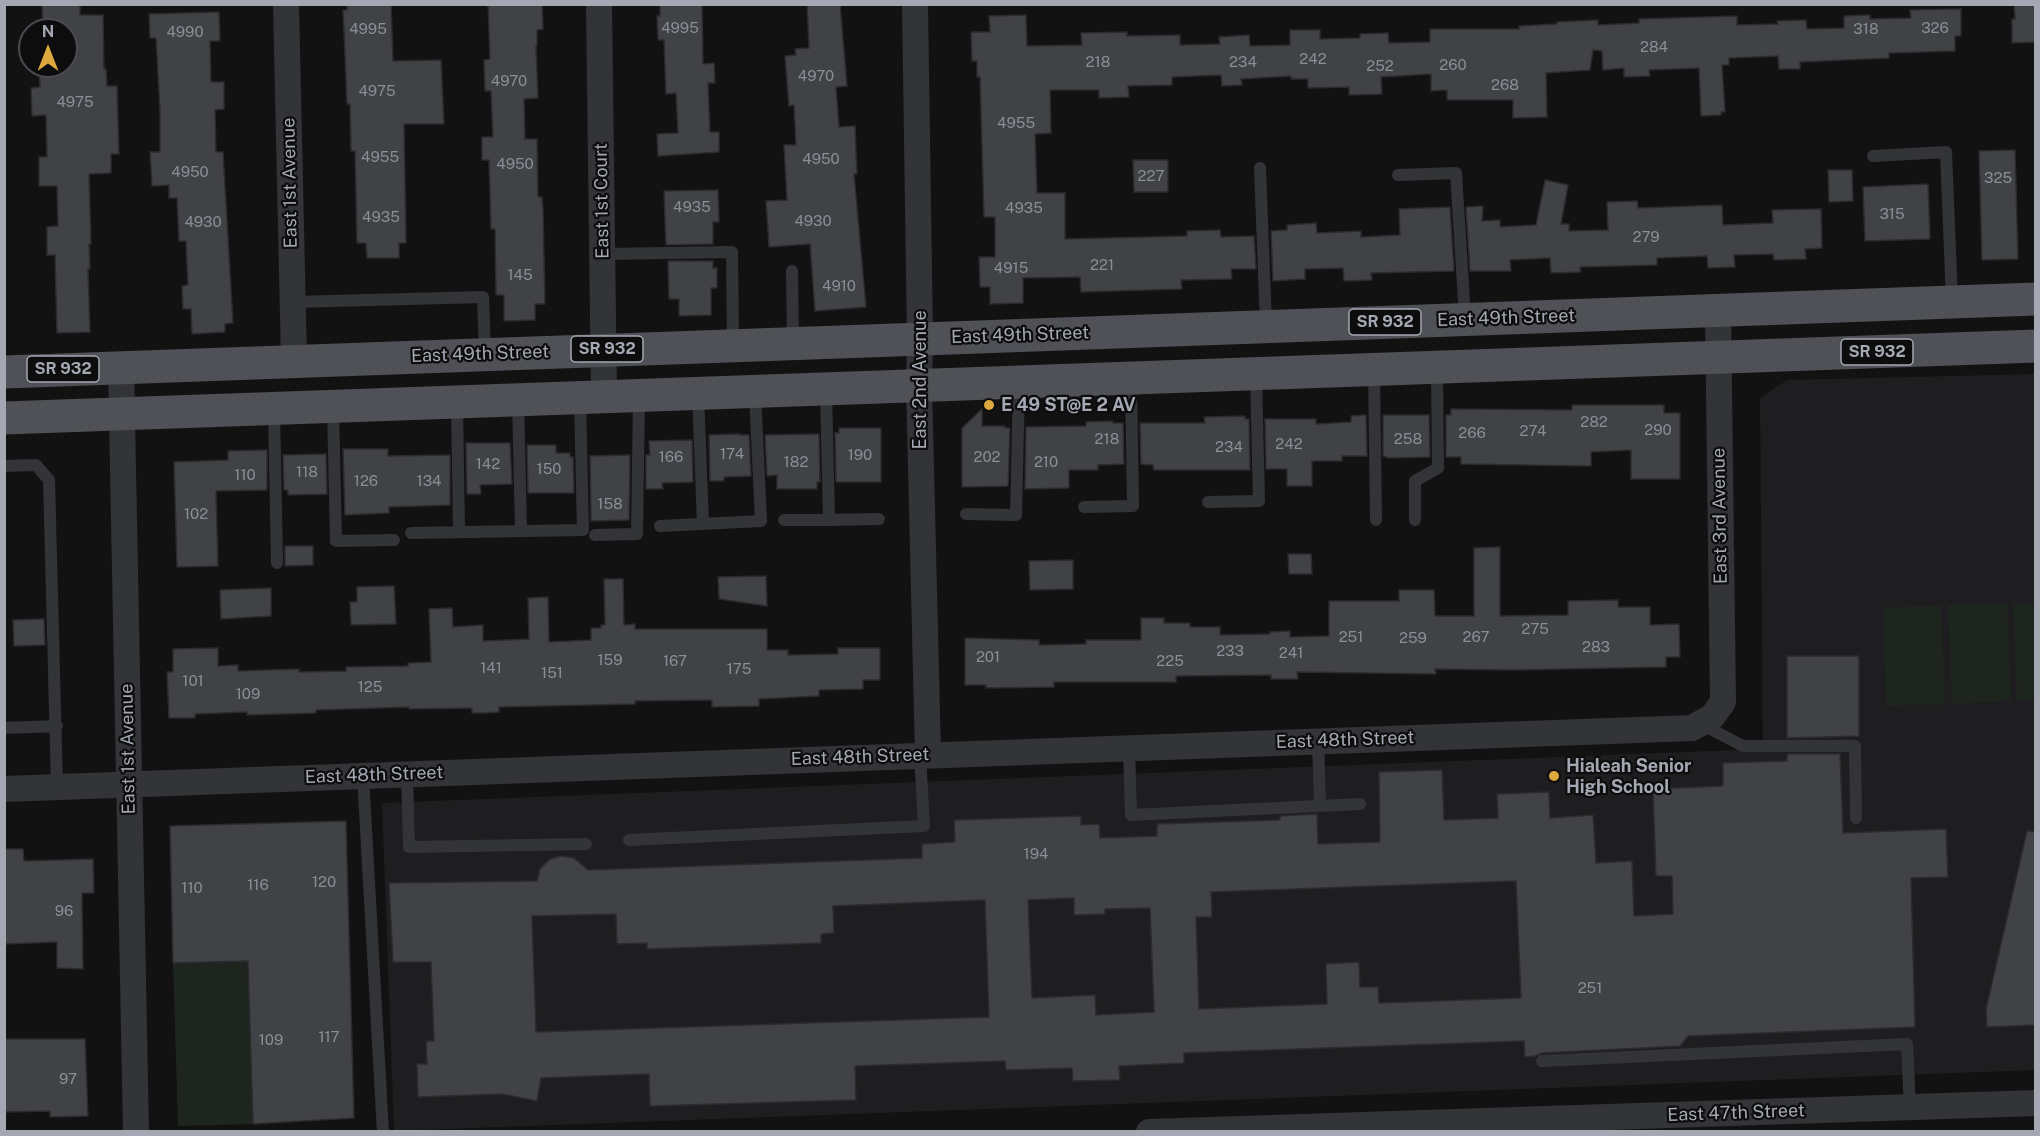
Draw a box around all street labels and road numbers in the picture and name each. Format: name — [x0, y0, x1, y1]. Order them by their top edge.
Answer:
street label: East 1st Avenue — [278, 118, 302, 248]
street label: East 1st Court — [590, 143, 614, 259]
street label: East 49th Street — [1437, 305, 1575, 331]
road number: SR 932 — [1349, 309, 1421, 335]
street label: East 2nd Avenue — [909, 310, 931, 450]
street label: East 49th Street — [951, 322, 1089, 348]
road number: SR 932 — [571, 336, 643, 362]
road number: SR 932 — [1841, 339, 1913, 365]
street label: East 49th Street — [411, 341, 549, 367]
road number: SR 932 — [27, 356, 99, 382]
street label: East 3rd Avenue — [1708, 448, 1732, 584]
street label: East 1st Avenue — [116, 684, 140, 814]
street label: East 48th Street — [1275, 727, 1415, 753]
street label: East 48th Street — [790, 744, 930, 770]
street label: East 48th Street — [304, 762, 444, 788]
street label: East 47th Street — [1667, 1100, 1805, 1126]

